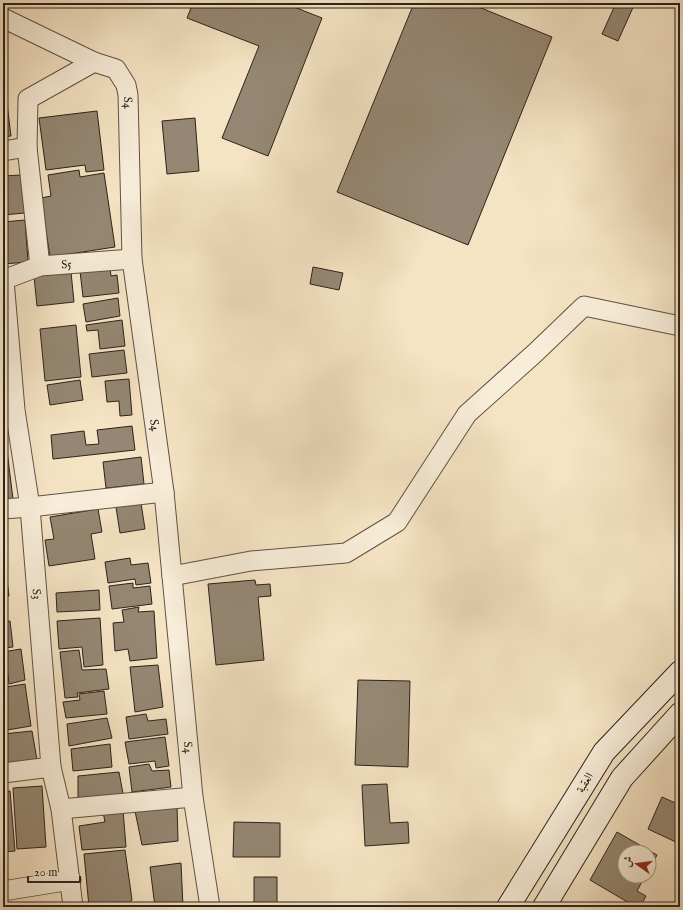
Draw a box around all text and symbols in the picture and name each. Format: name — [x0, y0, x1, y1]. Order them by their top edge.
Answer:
street label: S4 — [121, 97, 136, 109]
street label: S5 — [61, 256, 73, 272]
street label: S4 — [147, 418, 163, 432]
street label: S3 — [29, 588, 45, 600]
street label: S4 — [180, 741, 196, 754]
street label: العقبة — [573, 770, 597, 796]
north arrow — [617, 844, 657, 884]
text: ش — [620, 855, 636, 869]
scale bar — [28, 858, 80, 884]
text: 20 m — [34, 865, 57, 880]

